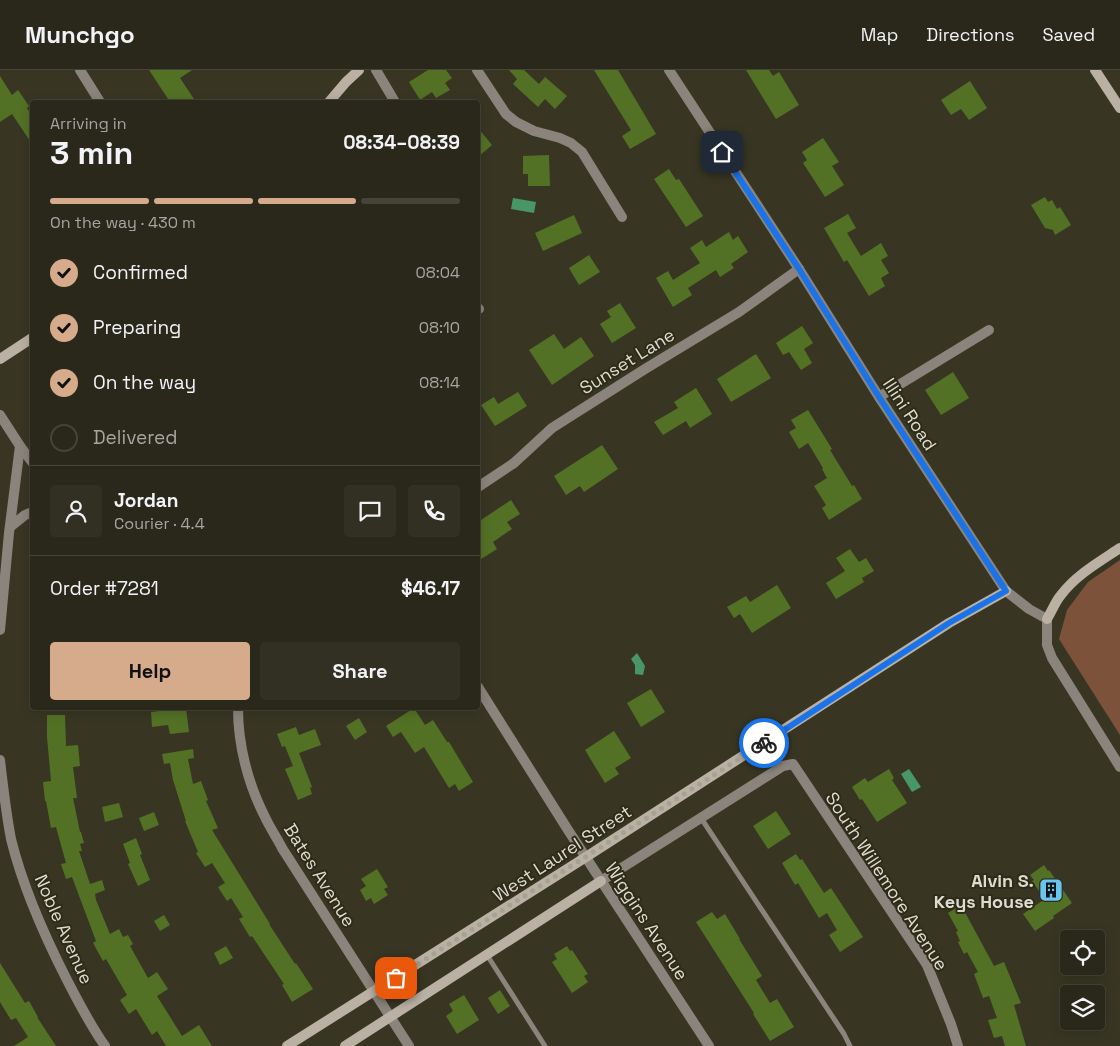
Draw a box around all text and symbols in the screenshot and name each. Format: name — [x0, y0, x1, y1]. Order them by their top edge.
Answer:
text: Munchgo — [25, 19, 135, 50]
text: Map — [861, 23, 898, 46]
text: Directions — [926, 23, 1015, 46]
text: Saved — [1043, 23, 1095, 46]
text: Arriving in — [50, 113, 127, 134]
text: 08:34–08:39 — [343, 130, 460, 155]
pin — [701, 131, 743, 173]
text: 3 min — [50, 133, 133, 173]
icon: home — [708, 138, 736, 166]
text: On the way · 430 m — [50, 212, 196, 233]
icon: check — [50, 259, 78, 287]
text: Confirmed — [93, 260, 188, 285]
text: 08:04 — [415, 262, 460, 283]
icon: check — [50, 314, 78, 342]
text: Preparing — [93, 315, 181, 340]
text: 08:10 — [419, 317, 460, 338]
street label: Sunset Lane — [575, 323, 679, 399]
icon: check — [50, 369, 78, 397]
text: On the way — [93, 370, 196, 395]
text: 08:14 — [419, 372, 460, 393]
street label: Illini Road — [878, 373, 942, 455]
text: Delivered — [93, 425, 178, 450]
button: person — [50, 485, 102, 537]
button: chat — [344, 485, 396, 537]
button: phone — [408, 485, 460, 537]
text: Jordan — [114, 488, 179, 513]
text: Courier · 4.4 — [114, 513, 205, 534]
text: Order #7281 — [50, 576, 159, 601]
text: $46.17 — [401, 576, 460, 601]
button: Help — [50, 642, 250, 700]
button: Share — [260, 642, 460, 700]
courier — [739, 718, 789, 768]
icon: bike — [750, 729, 778, 757]
street label: South Willemore Avenue — [821, 787, 953, 975]
street label: West Laurel Street — [488, 800, 636, 906]
street label: Bates Avenue — [279, 819, 361, 931]
street label: Wiggins Avenue — [600, 858, 694, 984]
place label: Alvin S. Keys House — [934, 869, 1034, 913]
street label: Noble Avenue — [30, 871, 98, 987]
building icon: Alvin S. Keys House — [1038, 877, 1064, 903]
map controls — [1060, 930, 1105, 1030]
button: locate — [1060, 930, 1105, 975]
pin — [375, 957, 417, 999]
icon: bag — [382, 964, 410, 992]
button: layers — [1060, 985, 1105, 1030]

